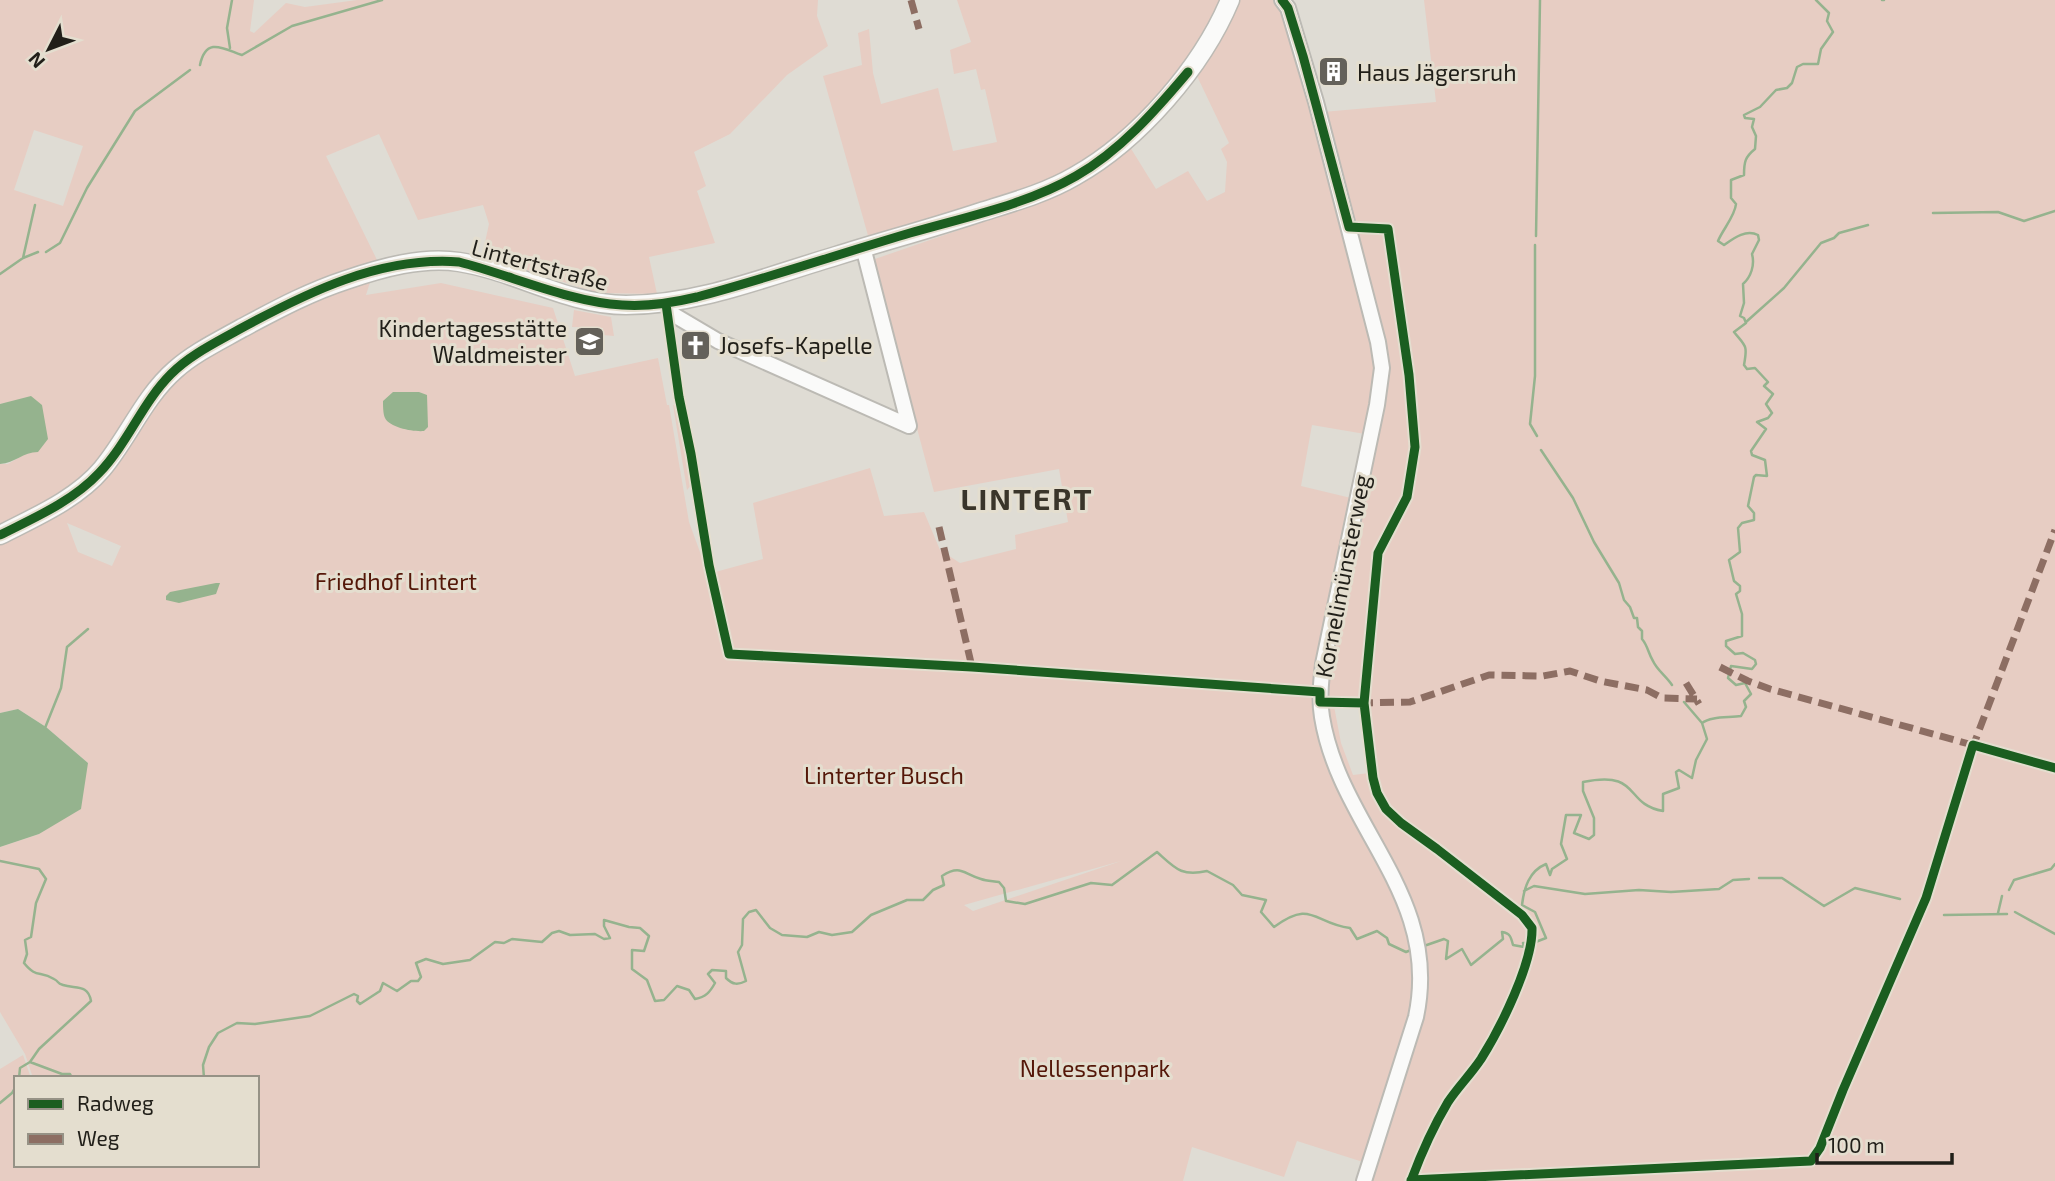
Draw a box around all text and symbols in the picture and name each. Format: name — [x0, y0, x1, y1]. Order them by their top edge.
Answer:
north arrow — [14, 14, 84, 84]
text: N — [23, 48, 49, 74]
building icon: Haus Jägersruh — [1317, 55, 1351, 89]
place label: Haus Jägersruh — [1357, 58, 1517, 86]
street label: Lintertstraße — [469, 232, 611, 296]
place label: Kindertagesstätte Waldmeister — [378, 314, 567, 368]
school or university icon: Kindertagesstätte Waldmeister — [573, 324, 607, 358]
church icon: Josefs-Kapelle — [679, 328, 713, 362]
place label: Josefs-Kapelle — [719, 331, 873, 359]
street label: Kornelimünsterweg — [1309, 472, 1375, 680]
district label: LINTERT — [960, 480, 1094, 516]
park label: Friedhof Lintert — [315, 567, 477, 595]
park label: Linterter Busch — [804, 761, 964, 789]
park label: Nellessenpark — [1020, 1054, 1171, 1082]
legend — [14, 1076, 259, 1167]
text: Radweg — [77, 1090, 154, 1115]
scale bar — [1817, 1122, 1952, 1166]
text: Weg — [77, 1125, 120, 1150]
text: 100 m — [1828, 1132, 1885, 1157]

